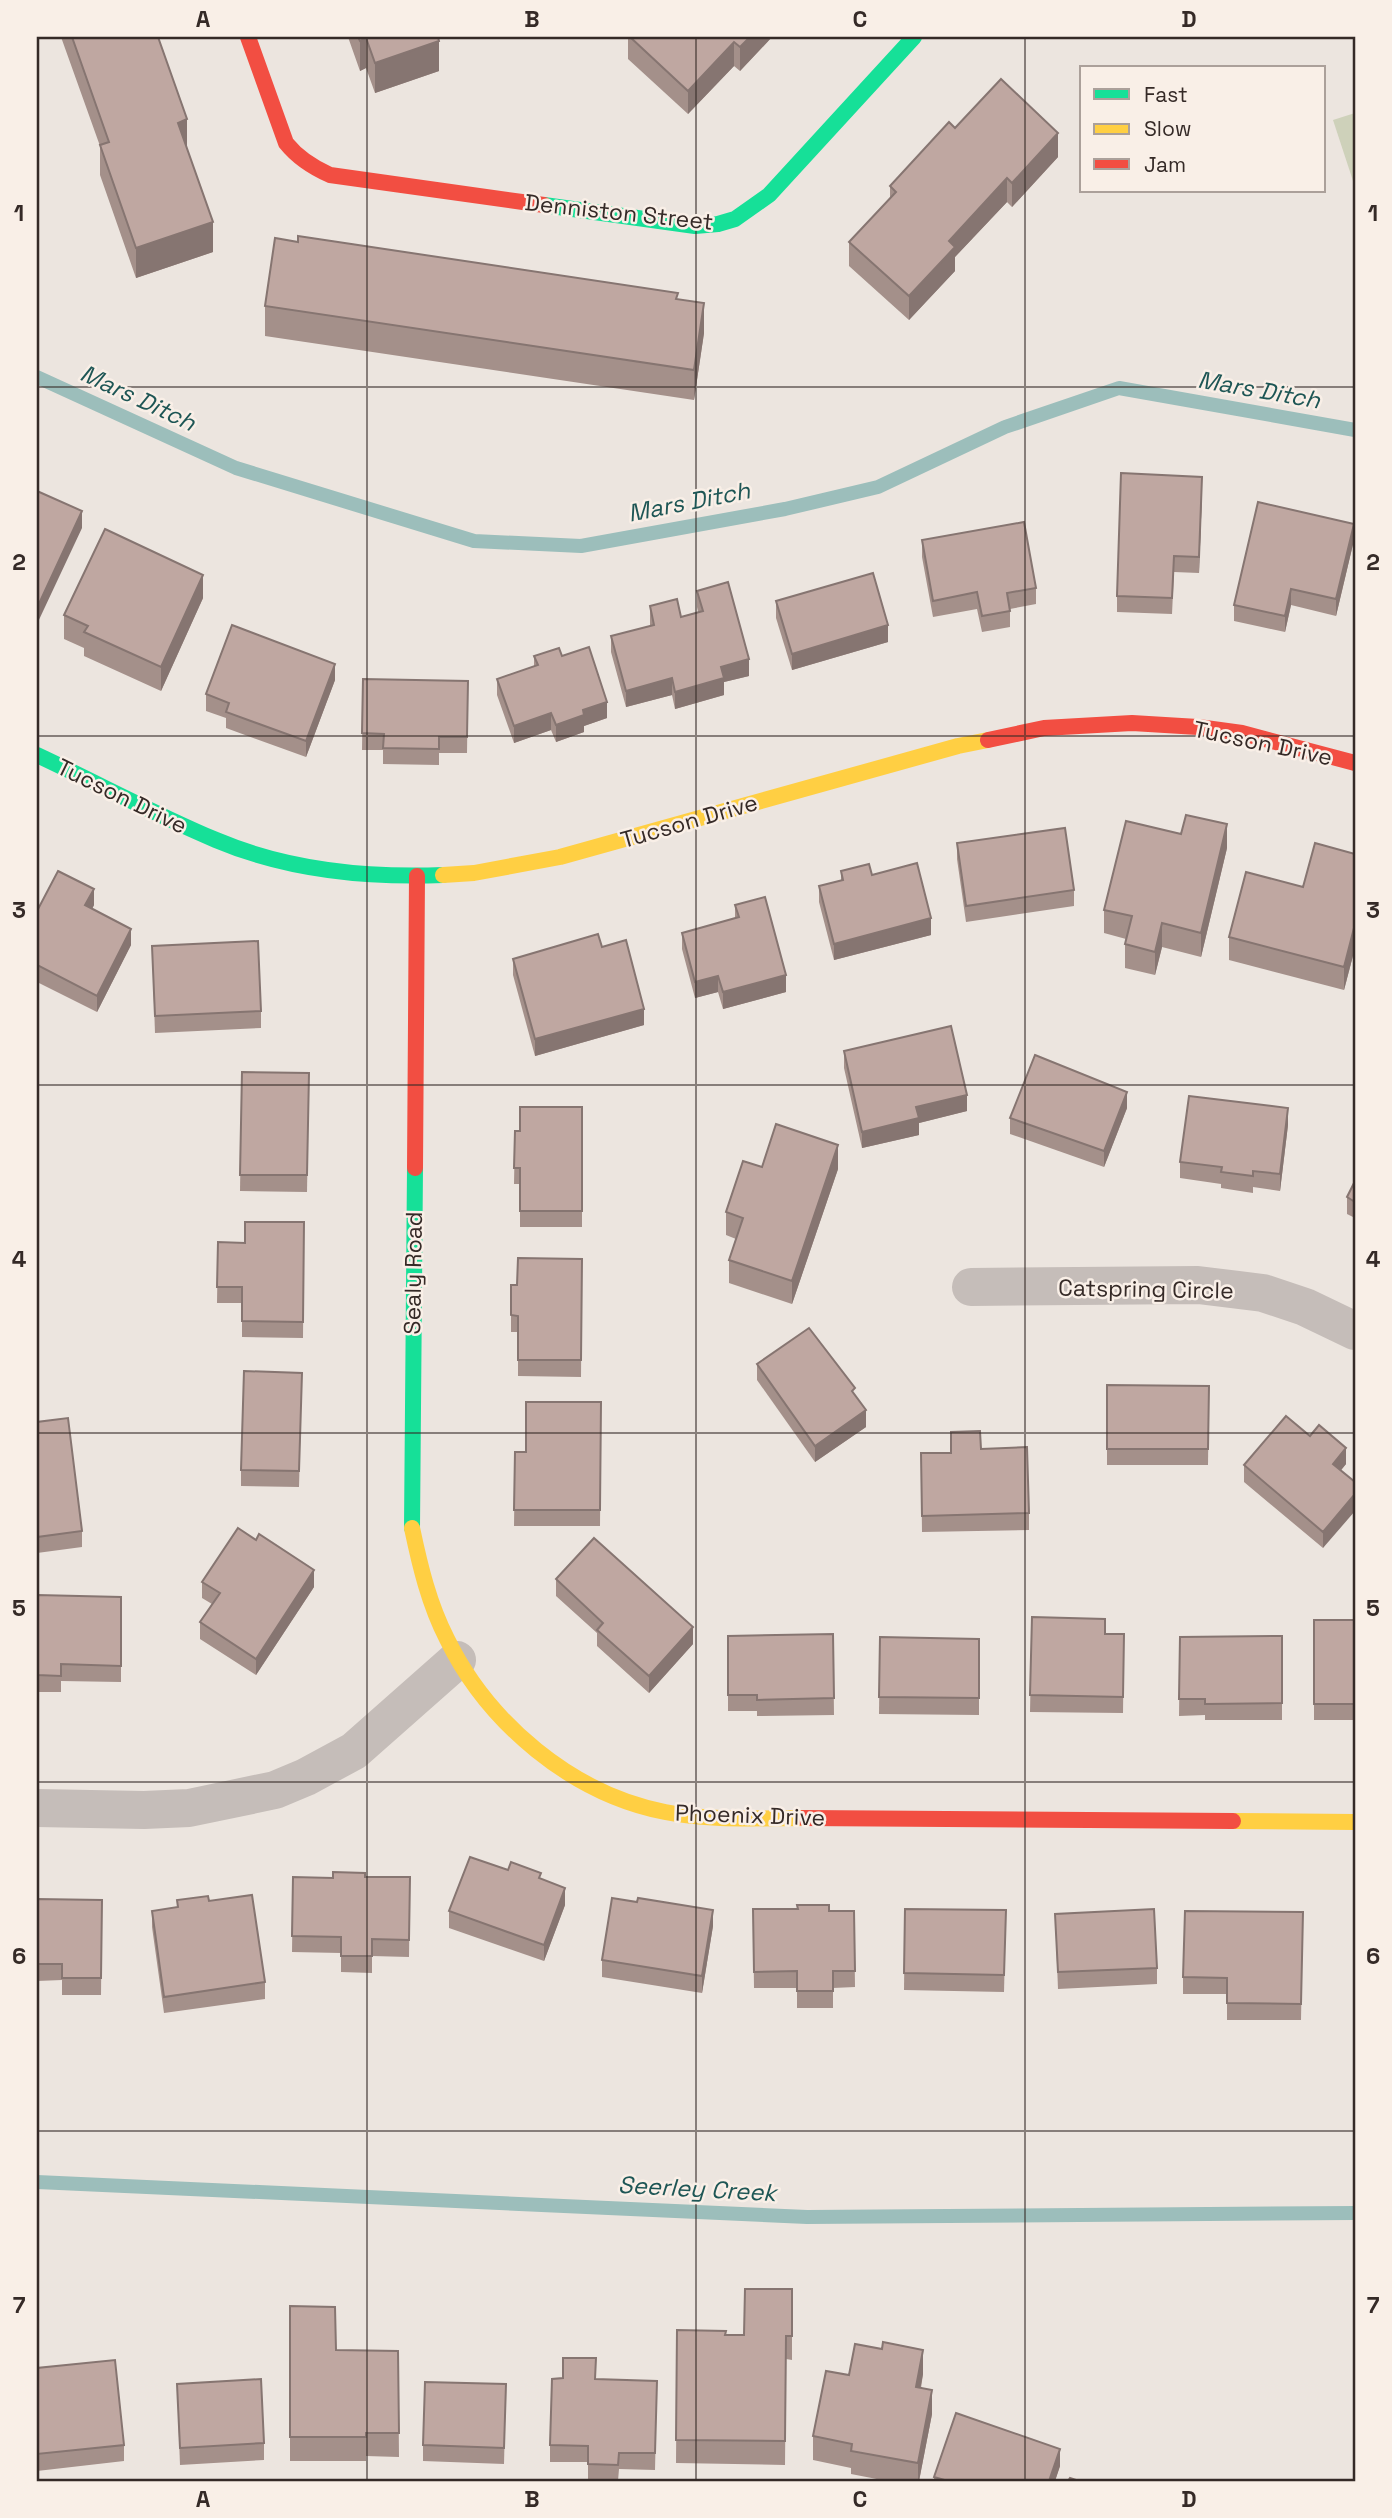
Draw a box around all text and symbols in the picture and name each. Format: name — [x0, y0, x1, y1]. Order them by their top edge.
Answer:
text: A — [196, 4, 211, 34]
text: B — [524, 4, 540, 34]
text: C — [853, 4, 867, 34]
text: D — [1181, 4, 1197, 34]
legend — [1080, 66, 1326, 192]
text: Fast — [1144, 81, 1188, 108]
text: Slow — [1144, 115, 1192, 142]
text: Jam — [1144, 151, 1186, 178]
street label: Denniston Street — [523, 187, 715, 237]
text: 1 — [14, 198, 24, 228]
text: 1 — [1368, 198, 1378, 228]
water label: Mars Ditch — [76, 357, 202, 438]
water label: Mars Ditch — [1196, 364, 1324, 416]
water label: Mars Ditch — [625, 474, 754, 529]
text: 2 — [12, 547, 26, 577]
text: 2 — [1366, 547, 1380, 577]
street label: Tucson Drive — [1191, 714, 1335, 772]
street label: Tucson Drive — [52, 752, 192, 840]
street label: Tucson Drive — [617, 787, 761, 855]
text: 3 — [12, 895, 26, 925]
text: 3 — [1366, 895, 1380, 925]
street label: Sealy Road — [397, 1211, 429, 1335]
text: 4 — [12, 1244, 27, 1274]
text: 4 — [1366, 1244, 1381, 1274]
street label: Catspring Circle — [1058, 1272, 1234, 1306]
text: 5 — [12, 1593, 26, 1623]
text: 5 — [1366, 1593, 1380, 1623]
street label: Phoenix Drive — [674, 1797, 826, 1833]
text: 6 — [12, 1941, 26, 1971]
text: 6 — [1366, 1941, 1380, 1971]
water label: Seerley Creek — [617, 2169, 780, 2208]
text: 7 — [13, 2290, 26, 2320]
text: 7 — [1367, 2290, 1380, 2320]
text: A — [196, 2484, 211, 2514]
text: B — [524, 2484, 540, 2514]
text: C — [853, 2484, 867, 2514]
text: D — [1181, 2484, 1197, 2514]

